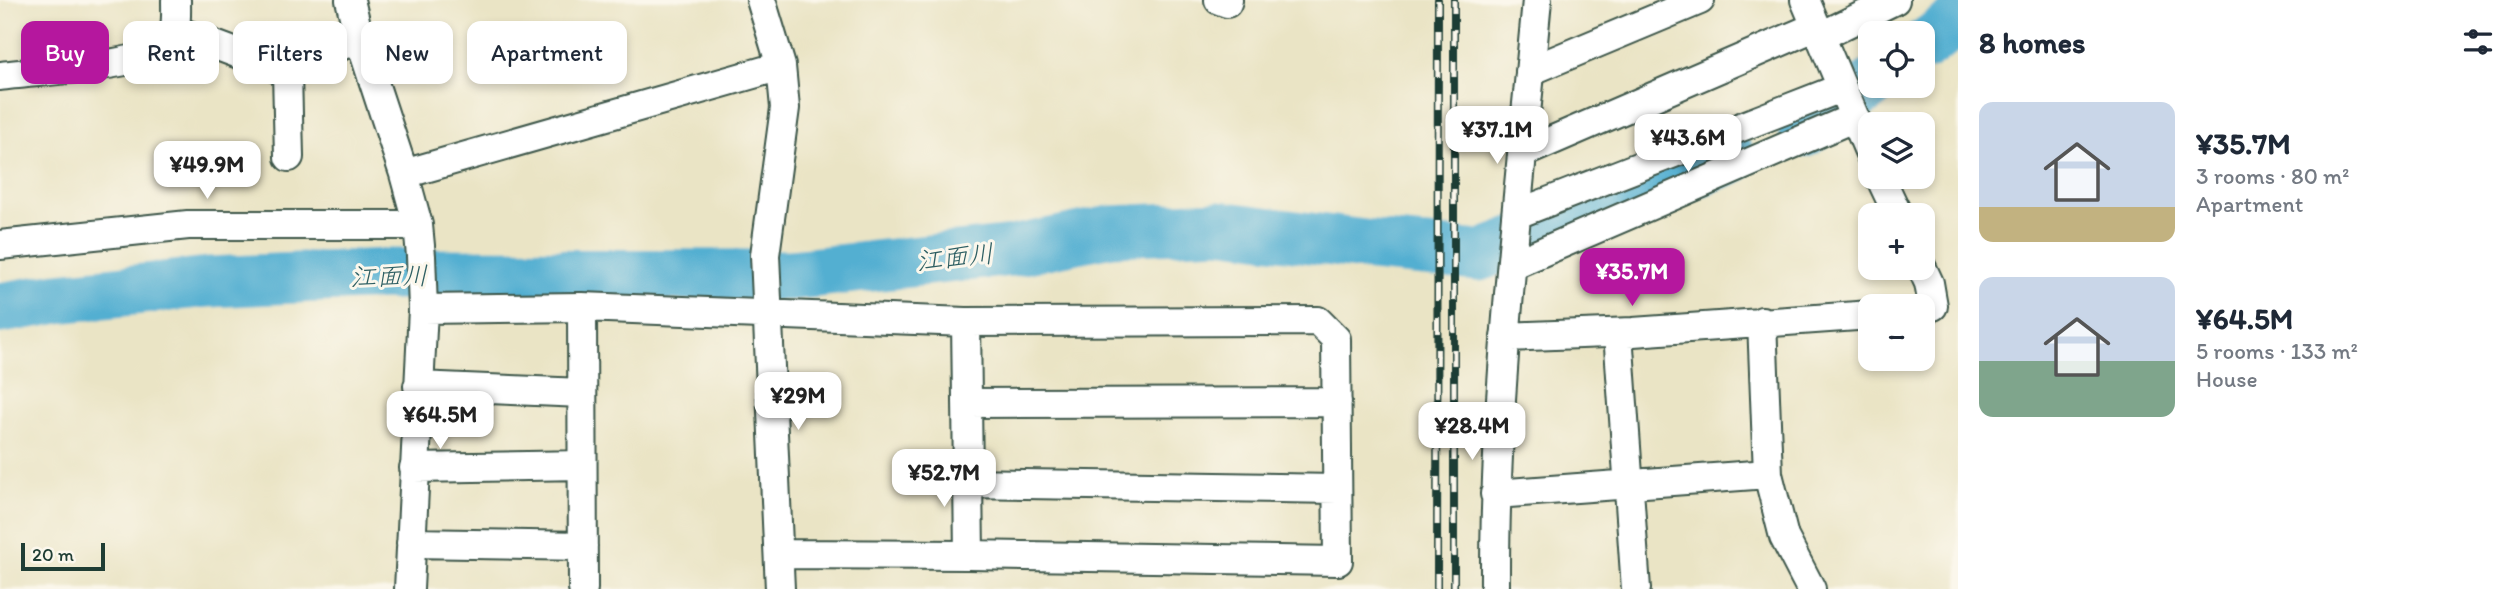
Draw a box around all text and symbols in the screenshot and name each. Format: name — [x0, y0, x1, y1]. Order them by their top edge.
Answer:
chip: Buy — [21, 21, 109, 84]
chip: Rent — [123, 21, 219, 84]
chip: Filters — [233, 21, 347, 84]
chip: New — [361, 21, 453, 84]
chip: Apartment — [467, 21, 627, 84]
map controls — [1858, 21, 1935, 371]
button: locate — [1858, 21, 1935, 98]
icon: filters — [2459, 23, 2497, 61]
text: 8 homes — [1979, 24, 2086, 61]
pin: ¥37.1M — [1440, 106, 1554, 166]
button: layers — [1858, 112, 1935, 189]
pin: ¥43.6M — [1631, 114, 1745, 174]
text: ¥37.1M — [1461, 115, 1533, 143]
text: ¥43.6M — [1650, 123, 1726, 151]
text: ¥35.7M — [2196, 125, 2291, 162]
icon: home — [2035, 130, 2119, 214]
pin: ¥49.9M — [150, 142, 264, 201]
text: ¥49.9M — [170, 150, 244, 178]
text: 3 rooms · 80 m² — [2196, 162, 2350, 190]
text: Apartment — [2196, 190, 2303, 218]
button: + — [1858, 203, 1935, 280]
water label: 江面川 — [915, 237, 995, 277]
pin: ¥35.7M — [1575, 248, 1689, 308]
text: ¥35.7M — [1596, 257, 1668, 285]
water label: 江面川 — [350, 259, 428, 293]
button: − — [1858, 294, 1935, 371]
text: ¥64.5M — [2196, 300, 2293, 337]
icon: home — [2035, 305, 2119, 389]
text: 5 rooms · 133 m² — [2196, 337, 2358, 365]
text: House — [2196, 365, 2258, 393]
pin: ¥29M — [757, 372, 839, 432]
text: ¥29M — [770, 381, 826, 409]
pin: ¥64.5M — [383, 392, 497, 451]
text: ¥64.5M — [403, 400, 477, 428]
pin: ¥28.4M — [1415, 402, 1529, 462]
text: ¥28.4M — [1434, 411, 1510, 439]
pin: ¥52.7M — [887, 449, 1001, 509]
text: ¥52.7M — [908, 458, 980, 486]
scale bar — [21, 540, 105, 572]
text: 20 m — [32, 543, 74, 566]

